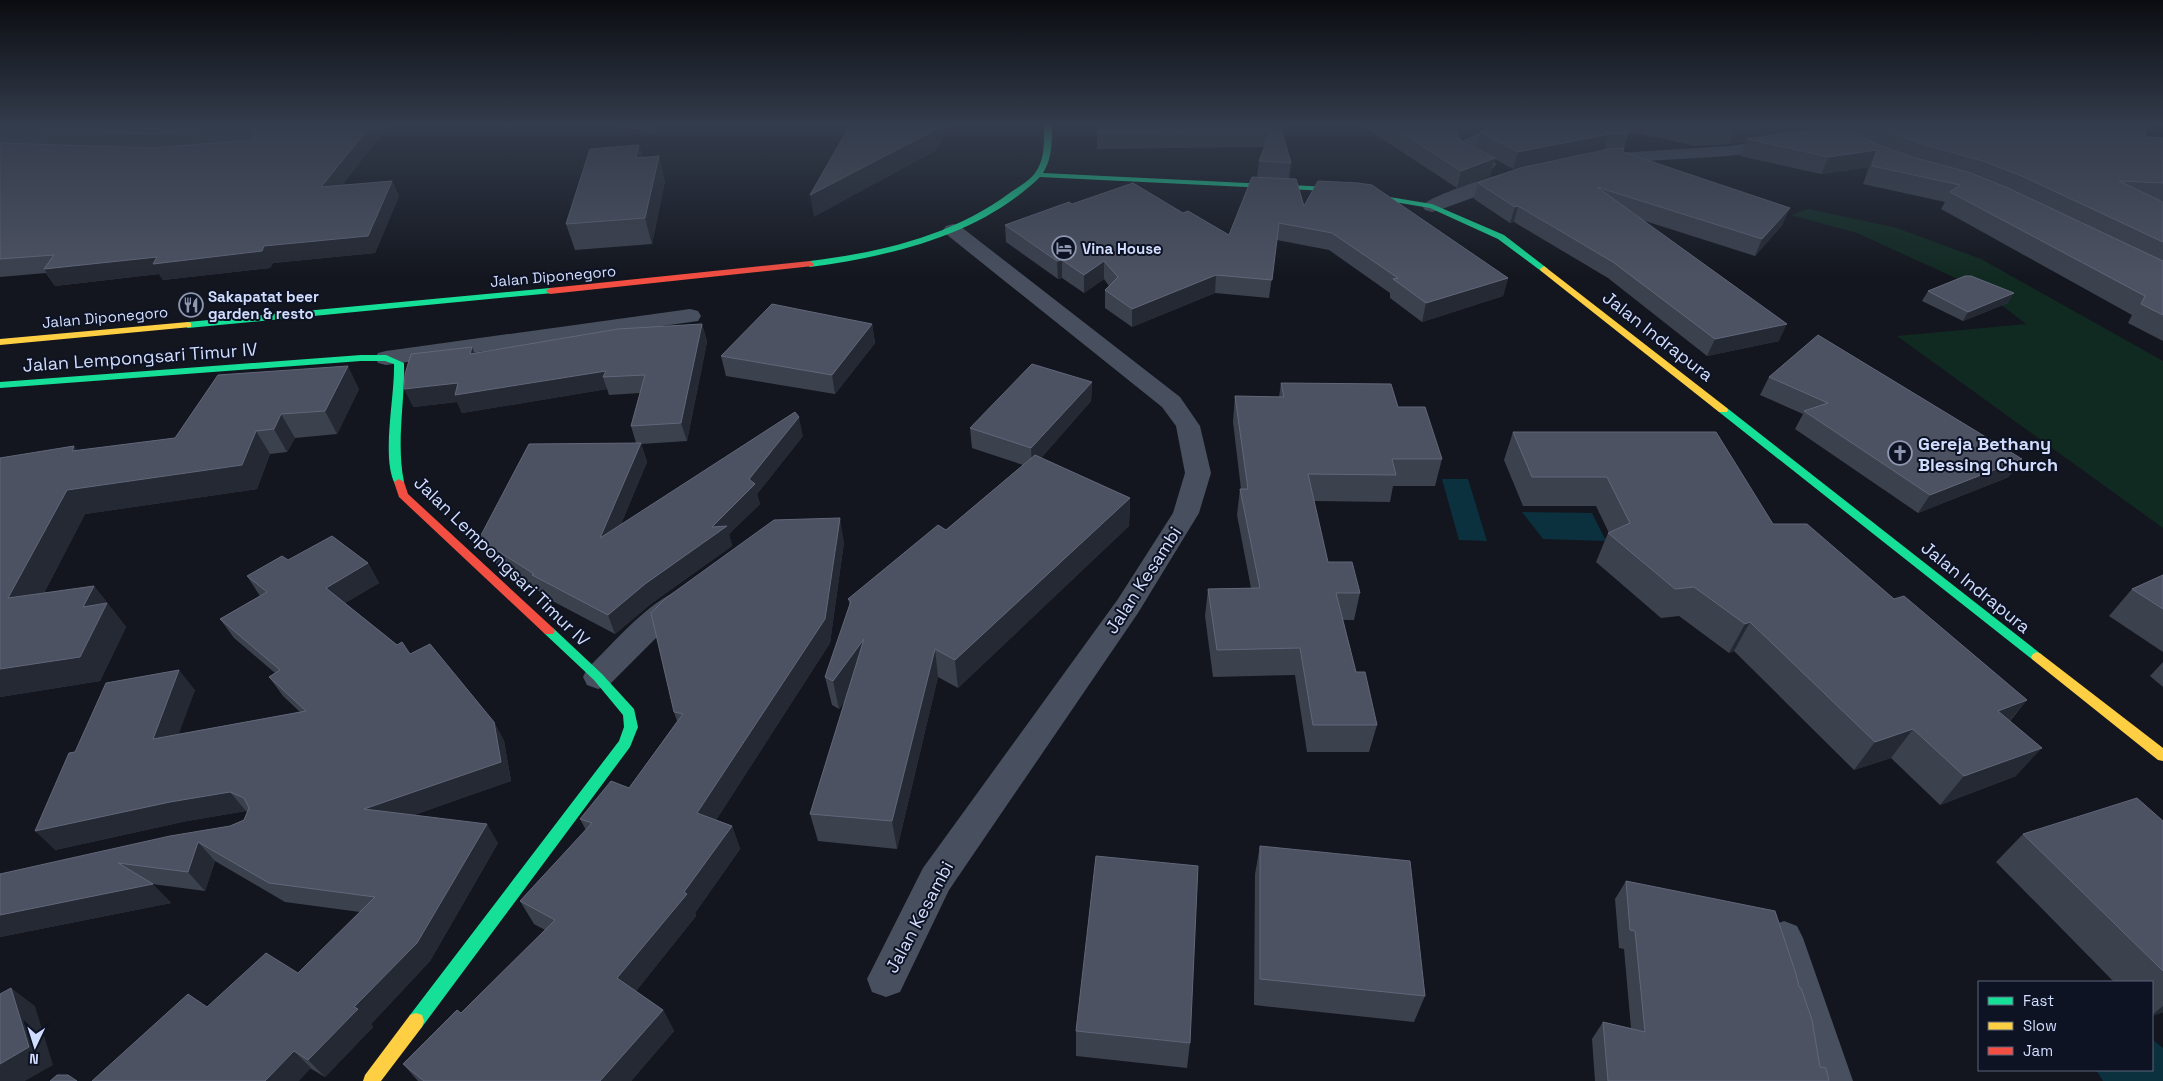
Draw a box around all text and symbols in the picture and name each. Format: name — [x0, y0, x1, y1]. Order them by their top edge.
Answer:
hotel icon: Vina House — [1051, 235, 1077, 261]
place label: Vina House — [1082, 239, 1162, 258]
street label: Jalan Diponegoro — [489, 261, 617, 291]
street label: Jalan Indrapura — [1598, 286, 1718, 386]
place label: Sakapatat beer garden & resto — [208, 287, 319, 323]
restaurant icon: Sakapatat beer garden & resto — [178, 292, 204, 318]
street label: Jalan Diponegoro — [41, 302, 169, 332]
street label: Jalan Lempongsari Timur IV — [22, 337, 258, 377]
place label: Gereja Bethany Blessing Church — [1918, 432, 2058, 476]
church icon: Gereja Bethany Blessing Church — [1887, 440, 1913, 466]
street label: Jalan Lempongsari Timur IV — [409, 471, 595, 651]
street label: Jalan Kesambi — [1100, 522, 1186, 638]
street label: Jalan Indrapura — [1917, 536, 2035, 638]
street label: Jalan Kesambi — [880, 857, 958, 977]
legend — [1978, 981, 2153, 1071]
text: Fast — [2023, 991, 2054, 1010]
text: Slow — [2023, 1016, 2057, 1035]
north arrow — [10, 1021, 60, 1071]
text: Jam — [2023, 1041, 2053, 1060]
text: N — [29, 1050, 39, 1068]

